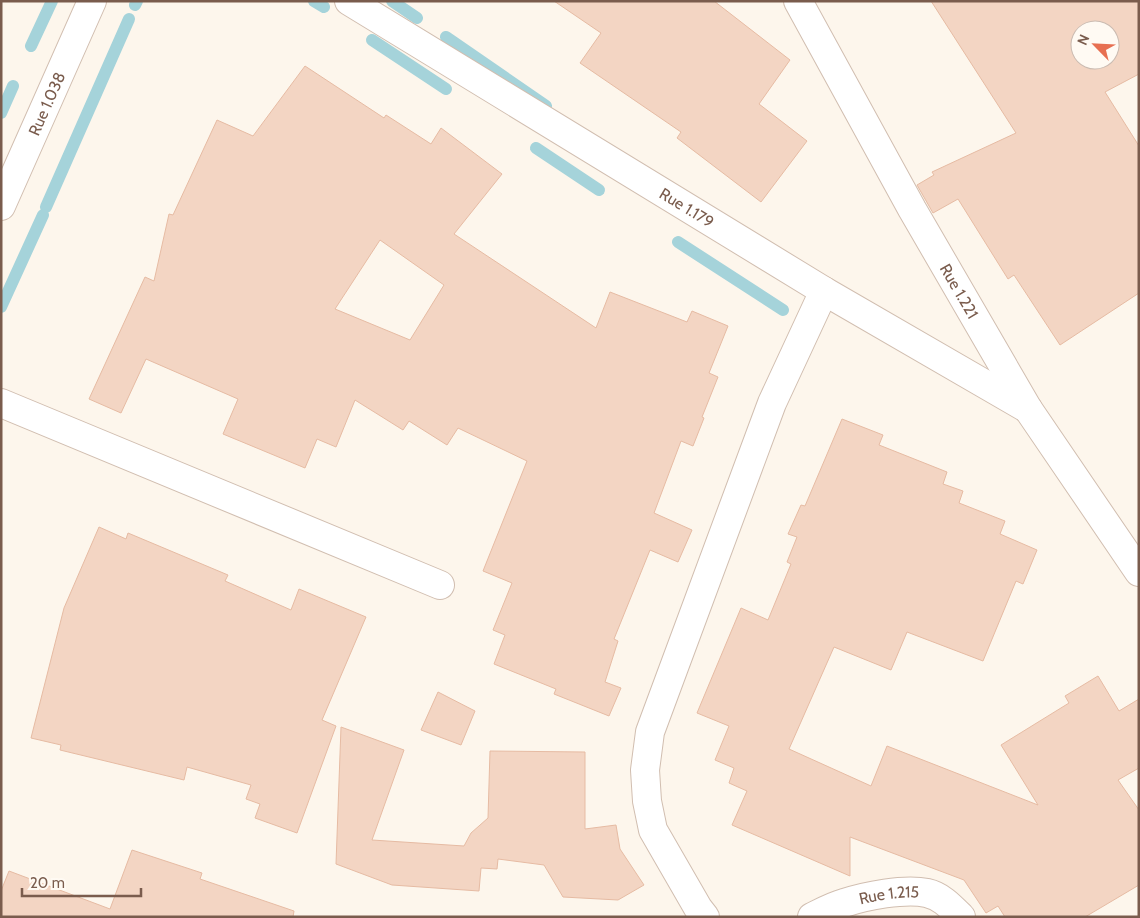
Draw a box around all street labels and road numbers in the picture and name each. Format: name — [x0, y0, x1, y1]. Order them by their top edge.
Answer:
street label: Rue 1.038 — [25, 69, 69, 139]
street label: Rue 1.179 — [656, 184, 717, 232]
street label: Rue 1.221 — [936, 260, 982, 322]
street label: Rue 1.215 — [857, 882, 920, 908]

